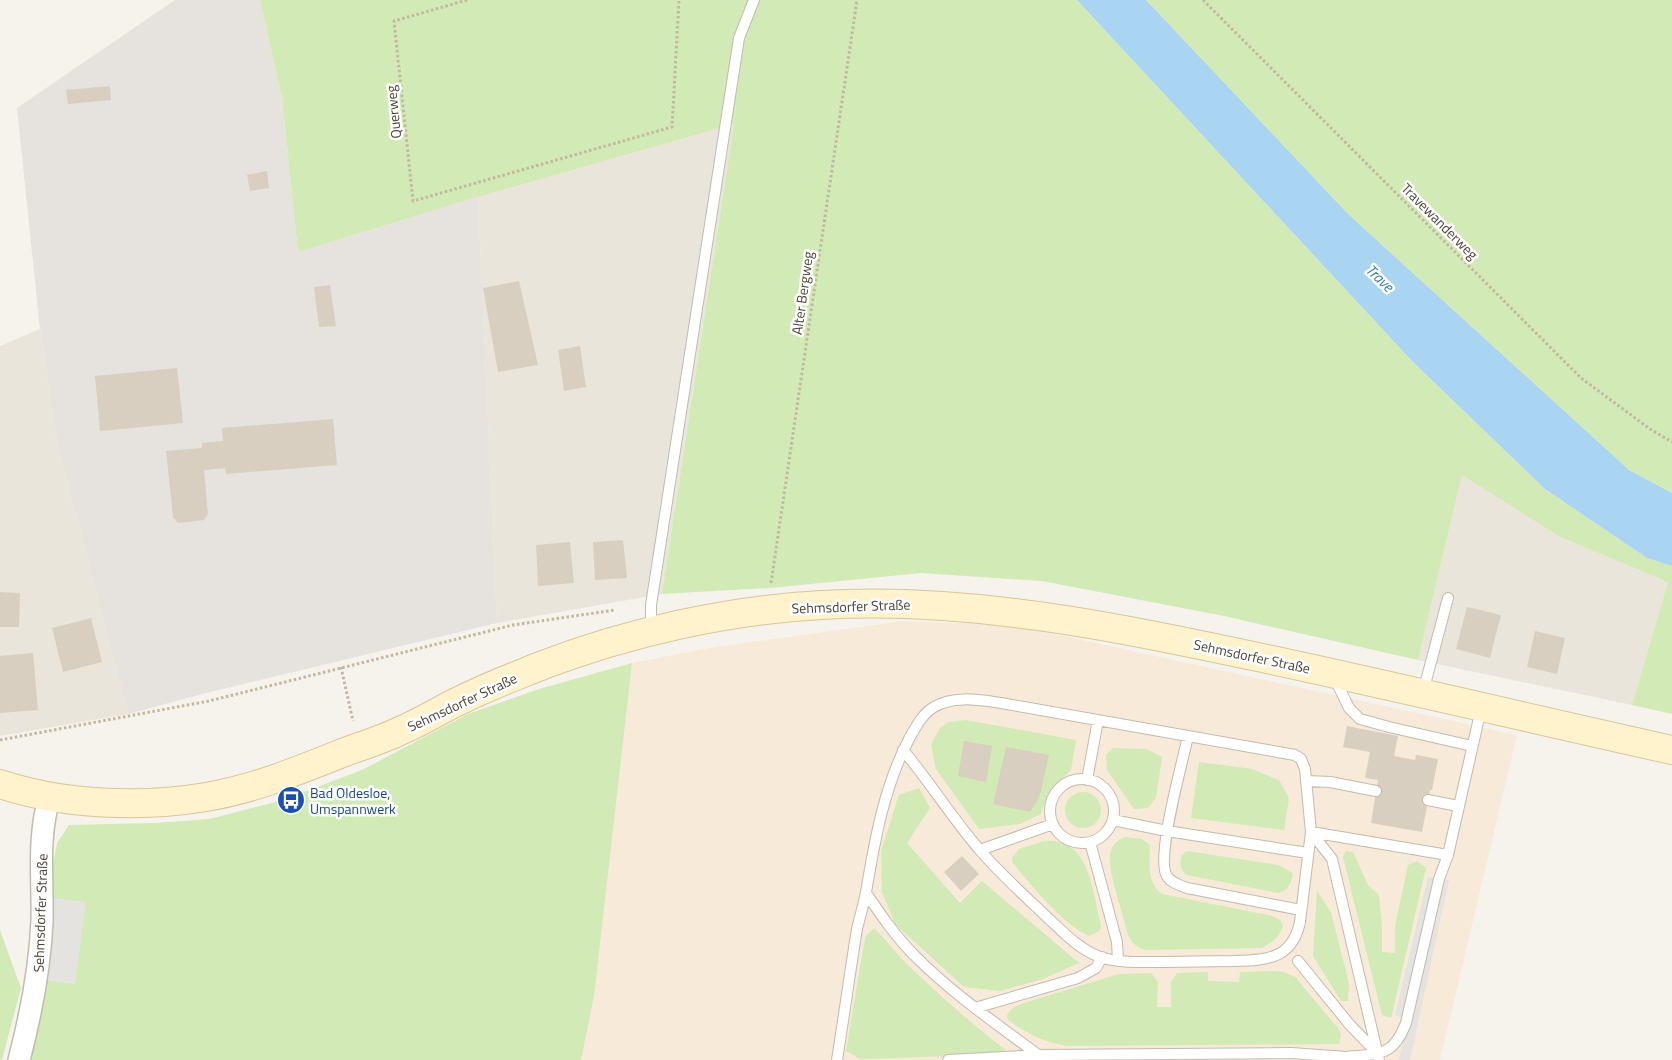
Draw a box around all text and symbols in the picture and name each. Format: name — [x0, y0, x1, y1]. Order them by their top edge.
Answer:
street label: Querweg — [380, 84, 406, 140]
street label: Travewanderweg — [1397, 178, 1483, 264]
street label: Alter Bergweg — [786, 250, 818, 336]
water label: Trave — [1361, 259, 1400, 298]
street label: Sehmsdorfer Straße — [791, 593, 911, 619]
street label: Sehmsdorfer Straße — [1192, 633, 1312, 679]
street label: Sehmsdorfer Straße — [404, 667, 520, 737]
place label: Bad Oldesloe, Umspannwerk — [310, 782, 396, 819]
bus stop icon: Bad Oldesloe, Umspannwerk — [276, 785, 306, 815]
street label: Sehmsdorfer Straße — [27, 853, 53, 973]

